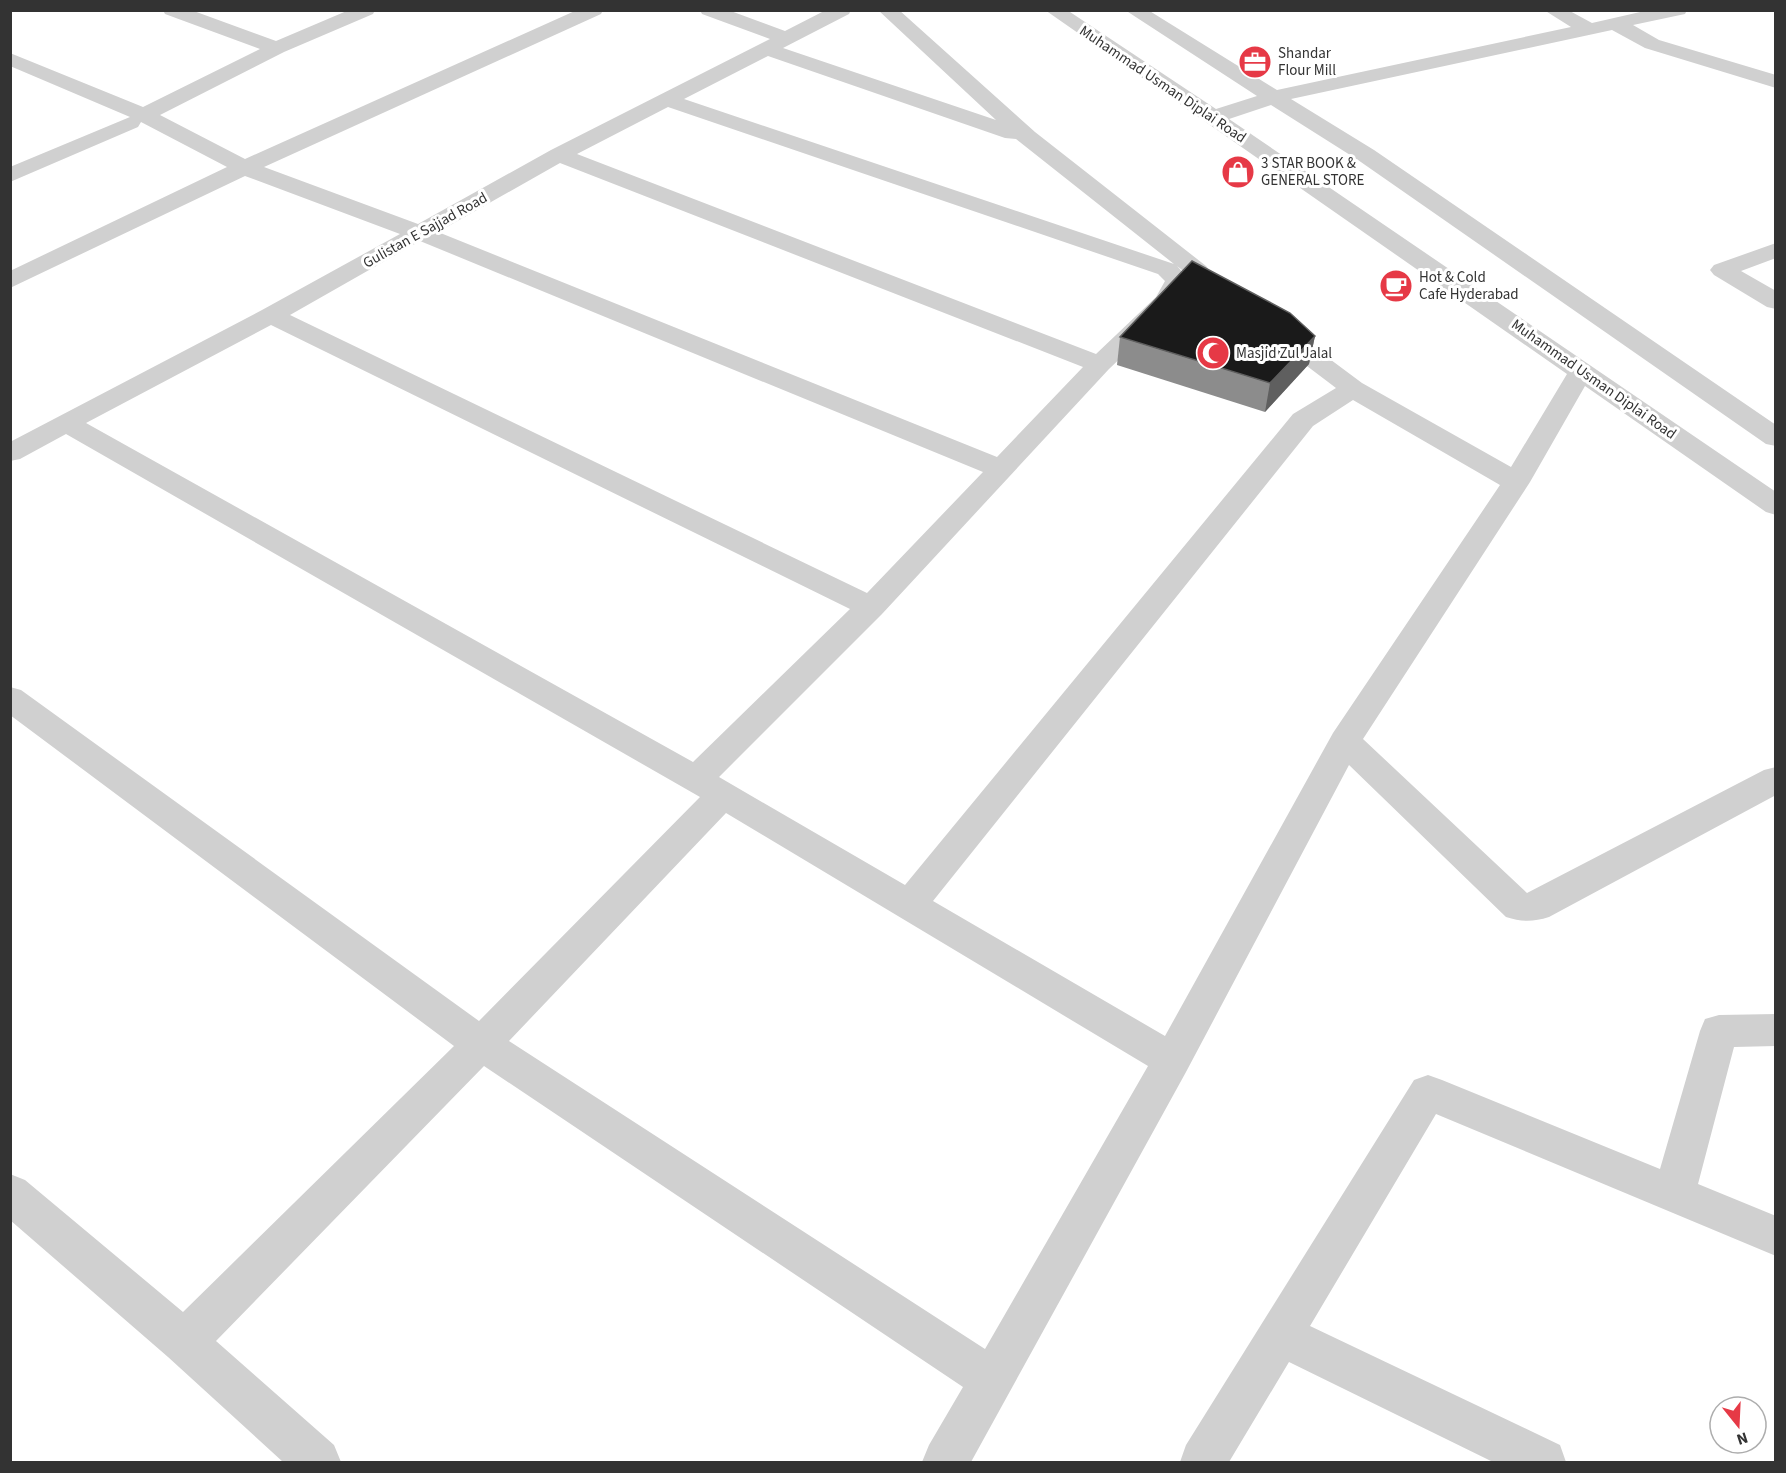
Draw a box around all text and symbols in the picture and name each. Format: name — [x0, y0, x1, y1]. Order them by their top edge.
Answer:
street label: Muhammad Usman Diplai Road — [1075, 21, 1250, 148]
place label: Shandar Flour Mill — [1278, 43, 1336, 81]
office icon: Shandar Flour Mill — [1237, 44, 1273, 80]
place label: 3 STAR BOOK & GENERAL STORE — [1261, 153, 1365, 191]
shop icon: 3 STAR BOOK & GENERAL STORE — [1220, 154, 1256, 190]
street label: Gulistan E Sajjad Road — [359, 187, 491, 273]
place label: Hot & Cold Cafe Hyderabad — [1419, 267, 1519, 305]
cafe icon: Hot & Cold Cafe Hyderabad — [1378, 268, 1414, 304]
street label: Muhammad Usman Diplai Road — [1507, 314, 1680, 445]
mosque icon: Masjid Zul Jalal — [1195, 335, 1231, 371]
place label: Masjid Zul Jalal — [1236, 343, 1332, 364]
north arrow — [1708, 1395, 1768, 1455]
text: N — [1734, 1426, 1751, 1450]

